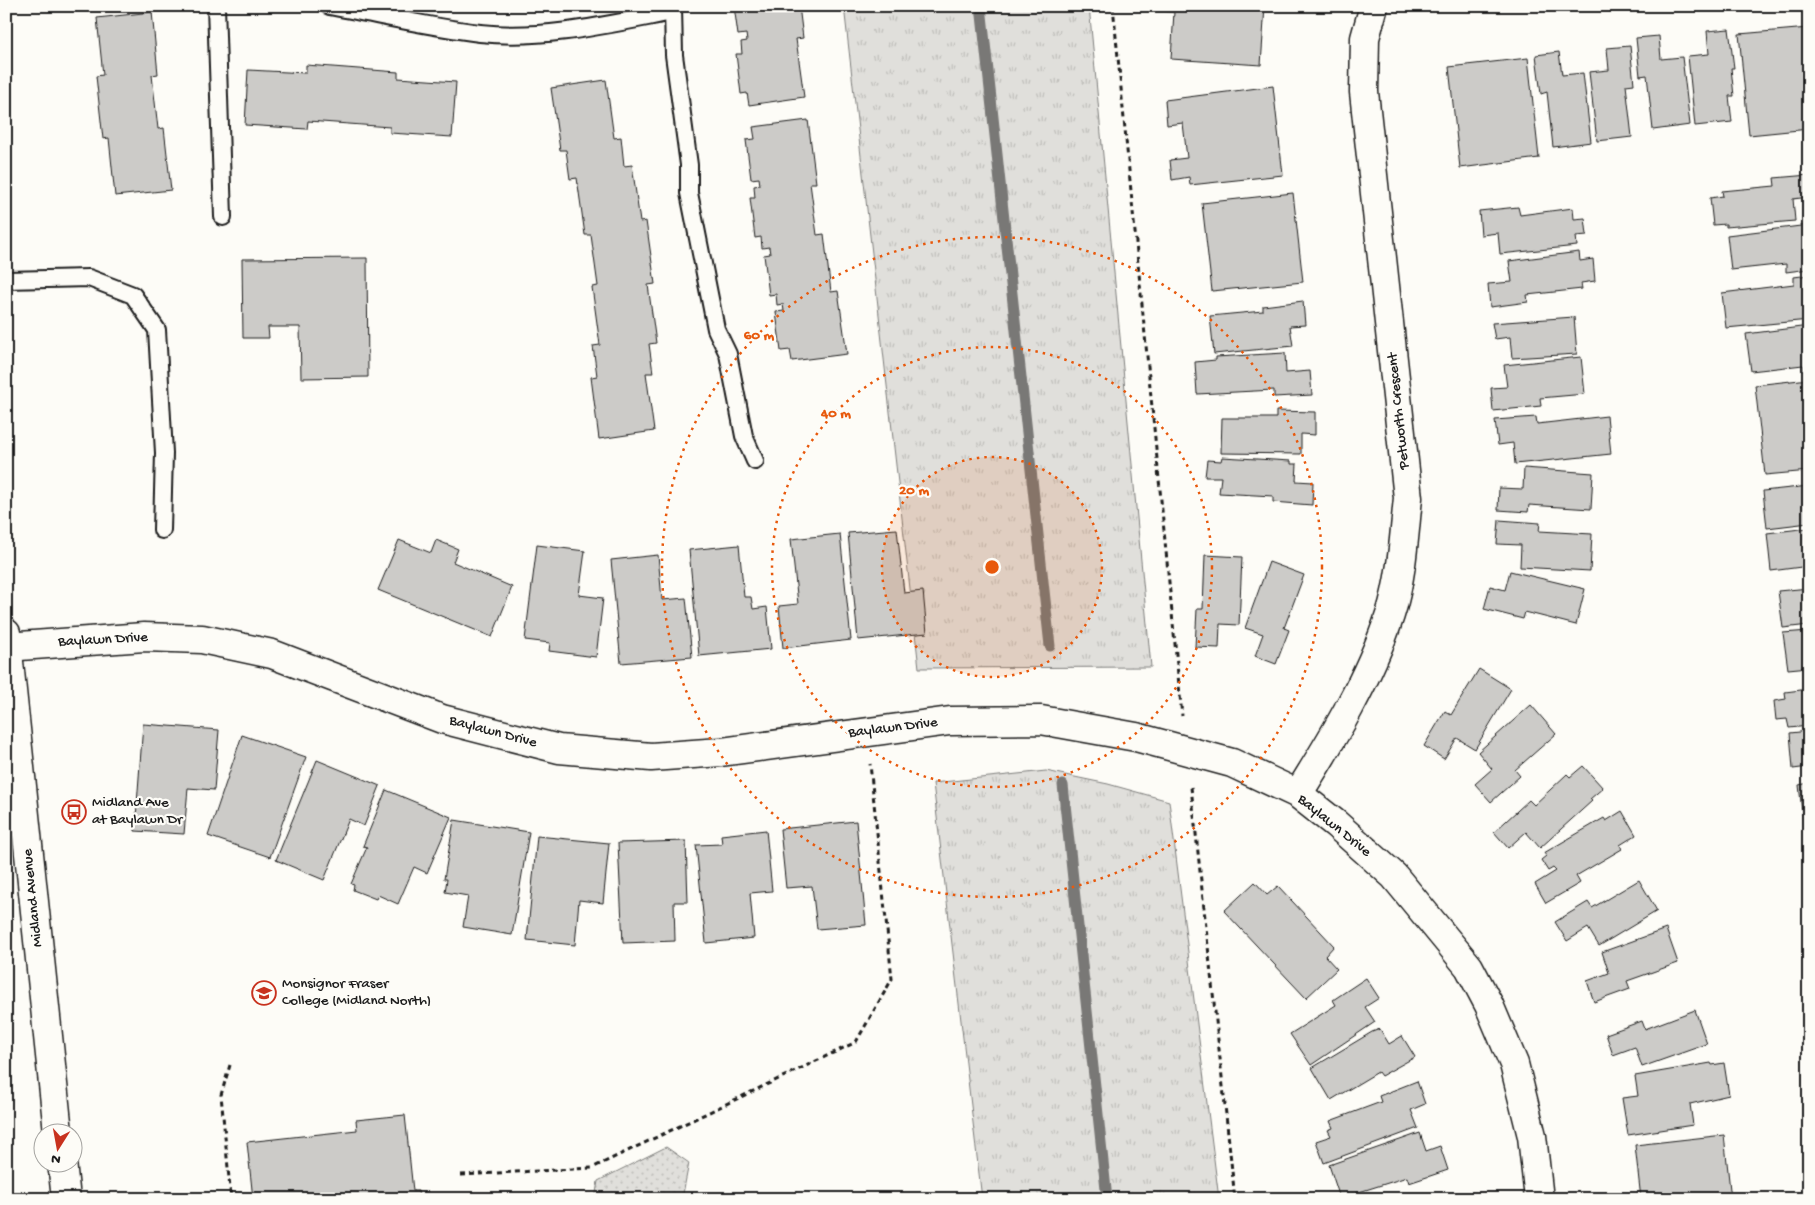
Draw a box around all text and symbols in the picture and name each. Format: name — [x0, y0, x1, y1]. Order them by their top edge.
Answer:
text: 60 m — [744, 327, 775, 345]
street label: Petworth Crescent — [1384, 350, 1414, 471]
text: 40 m — [820, 405, 851, 423]
text: 20 m — [899, 482, 929, 500]
centre of rings — [983, 558, 1001, 576]
street label: Baylawn Drive — [57, 629, 149, 651]
street label: Baylawn Drive — [446, 711, 539, 752]
street label: Baylawn Drive — [846, 714, 939, 743]
street label: Baylawn Drive — [1293, 790, 1375, 861]
place label: Midland Ave at Baylawn Dr — [92, 794, 184, 829]
bus stop icon: Midland Ave at Baylawn Dr — [61, 799, 87, 825]
street label: Midland Avenue — [19, 848, 47, 948]
place label: Monsignor Fraser College (Midland North) — [282, 975, 431, 1010]
school or university icon: Monsignor Fraser College (Midland North) — [251, 980, 277, 1006]
north arrow — [32, 1122, 82, 1172]
text: N — [50, 1149, 62, 1168]

